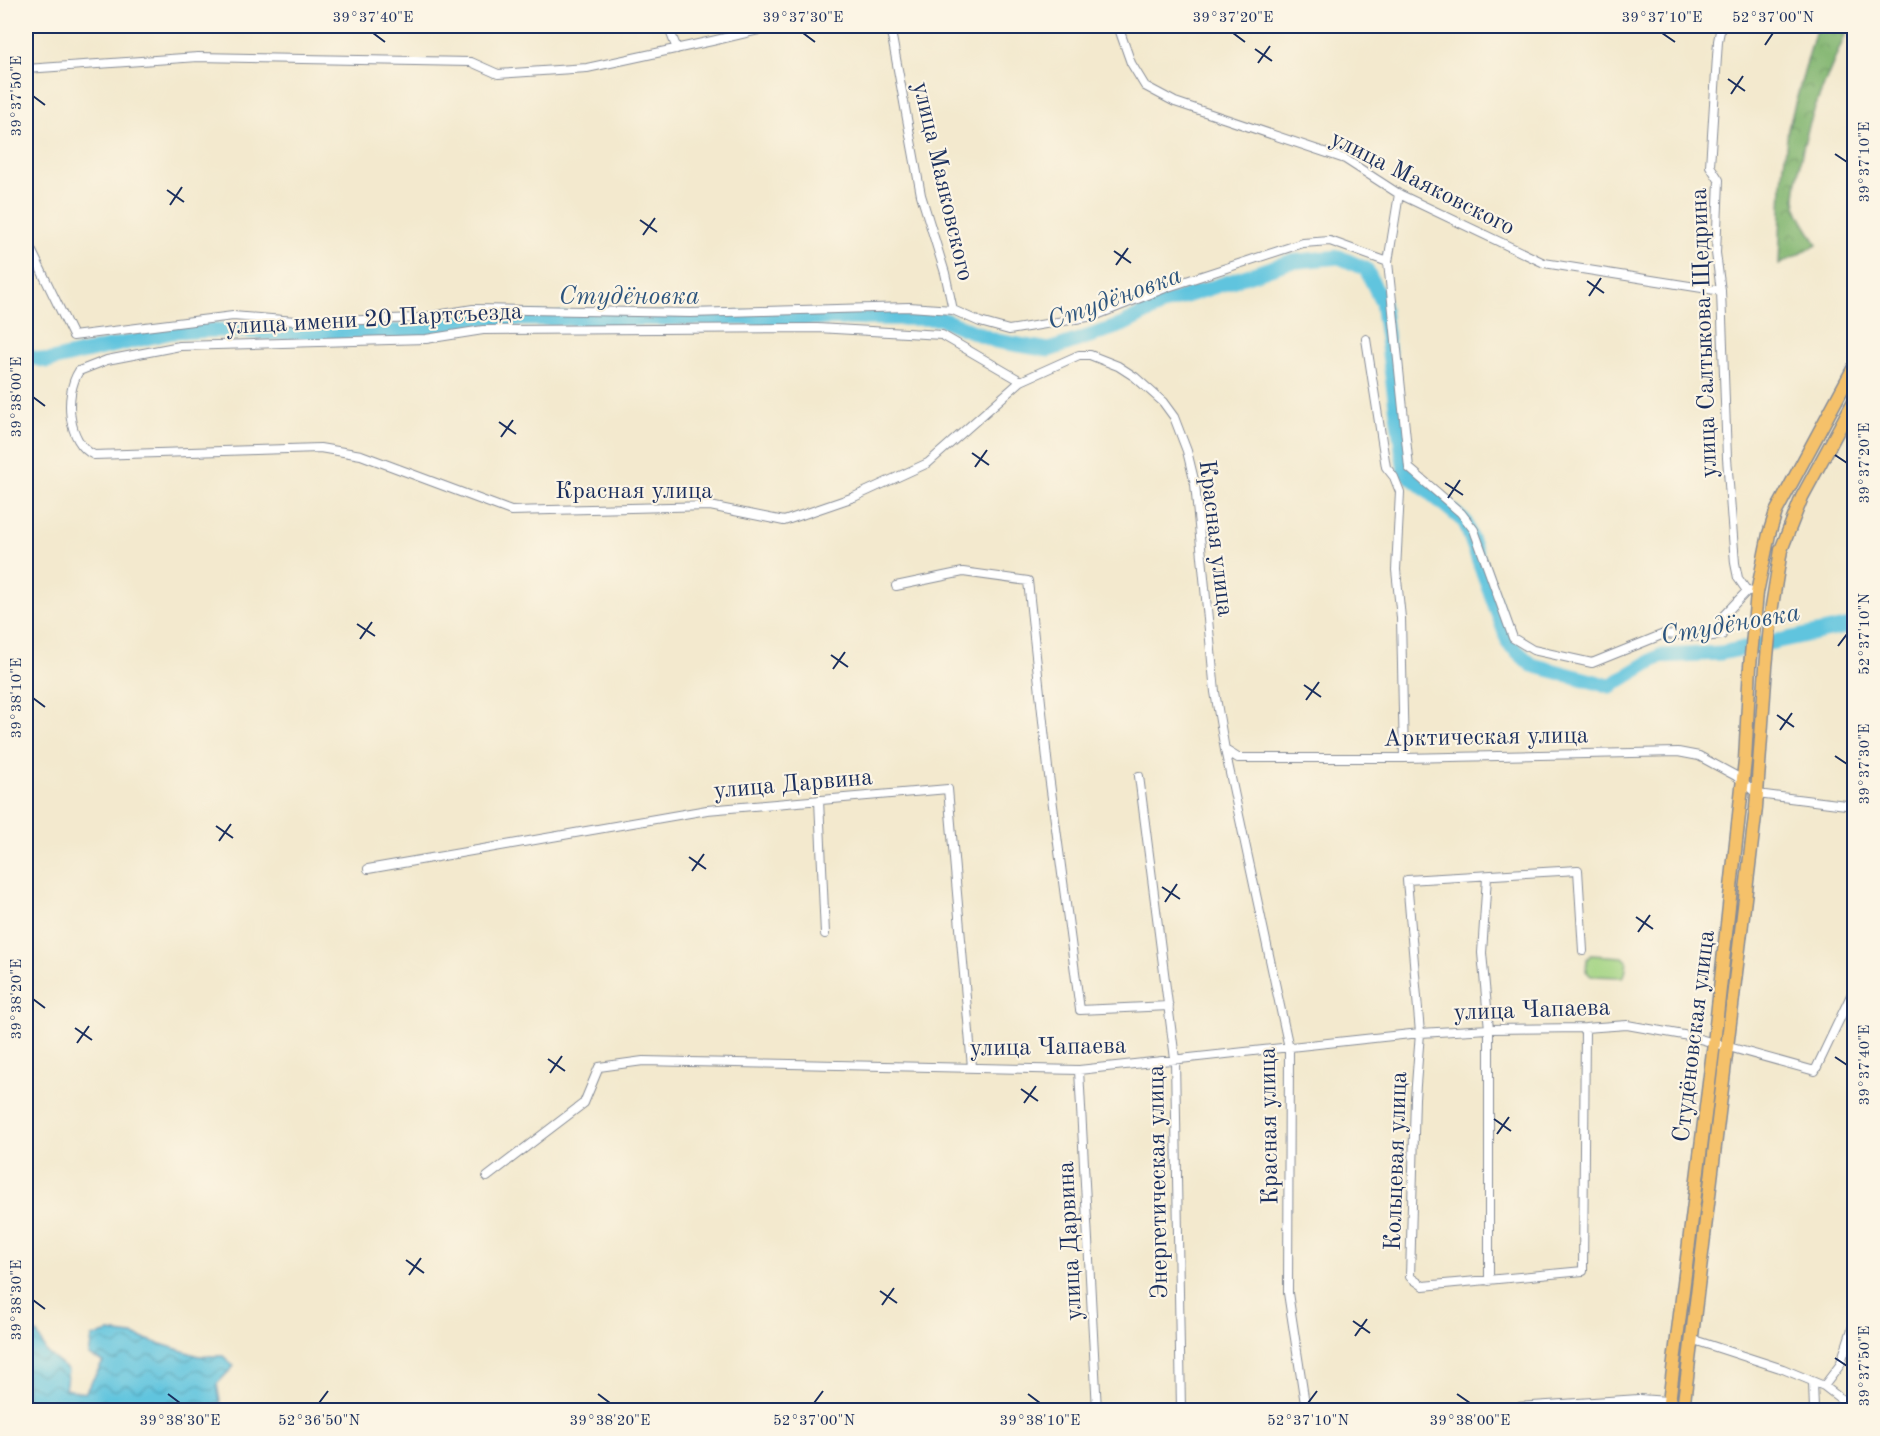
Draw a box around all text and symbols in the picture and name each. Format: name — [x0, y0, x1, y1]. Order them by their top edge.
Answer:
text: 39°37'40"E — [333, 11, 413, 26]
text: 39°37'30"E — [763, 11, 843, 26]
text: 39°37'20"E — [1193, 11, 1273, 26]
text: 39°37'10"E — [1622, 11, 1702, 26]
text: 52°37'00"N — [1732, 11, 1814, 26]
text: 39°37'50"E — [10, 56, 25, 136]
street label: улица Маяковского — [907, 80, 977, 283]
text: 39°37'10"E — [1858, 122, 1873, 202]
street label: улица Маяковского — [1326, 127, 1518, 241]
street label: улица Салтыкова-Щедрина — [1688, 187, 1722, 478]
water label: Студёновка — [1044, 262, 1186, 335]
water label: Студёновка — [558, 284, 700, 310]
street label: улица имени 20 Партсъезда — [225, 300, 523, 340]
text: 39°38'00"E — [10, 357, 25, 437]
text: 39°37'20"E — [1858, 423, 1873, 503]
street label: Красная улица — [1193, 458, 1237, 618]
street label: Красная улица — [555, 480, 713, 504]
text: 52°37'10"N — [1858, 593, 1873, 675]
water label: Студёновка — [1659, 600, 1802, 650]
text: 39°38'10"E — [10, 658, 25, 738]
street label: Арктическая улица — [1383, 724, 1589, 752]
text: 39°37'30"E — [1858, 724, 1873, 804]
street label: улица Дарвина — [713, 766, 874, 804]
street label: Студёновская улица — [1670, 929, 1720, 1144]
text: 39°38'20"E — [10, 959, 25, 1039]
street label: улица Чапаева — [1453, 996, 1611, 1026]
text: 39°37'40"E — [1858, 1025, 1873, 1105]
street label: улица Чапаева — [969, 1035, 1127, 1061]
street label: Красная улица — [1257, 1047, 1283, 1205]
street label: Энергетическая улица — [1145, 1064, 1173, 1299]
street label: Кольцевая улица — [1382, 1071, 1412, 1251]
street label: улица Дарвина — [1055, 1160, 1087, 1321]
text: 39°38'30"E — [10, 1260, 25, 1340]
text: 39°37'50"E — [1858, 1326, 1873, 1406]
text: 39°38'30"E — [140, 1414, 220, 1429]
text: 52°36'50"N — [278, 1414, 360, 1429]
text: 39°38'20"E — [570, 1414, 650, 1429]
text: 52°37'00"N — [773, 1414, 855, 1429]
text: 39°38'10"E — [1000, 1414, 1080, 1429]
text: 52°37'10"N — [1267, 1414, 1349, 1429]
text: 39°38'00"E — [1430, 1414, 1510, 1429]

